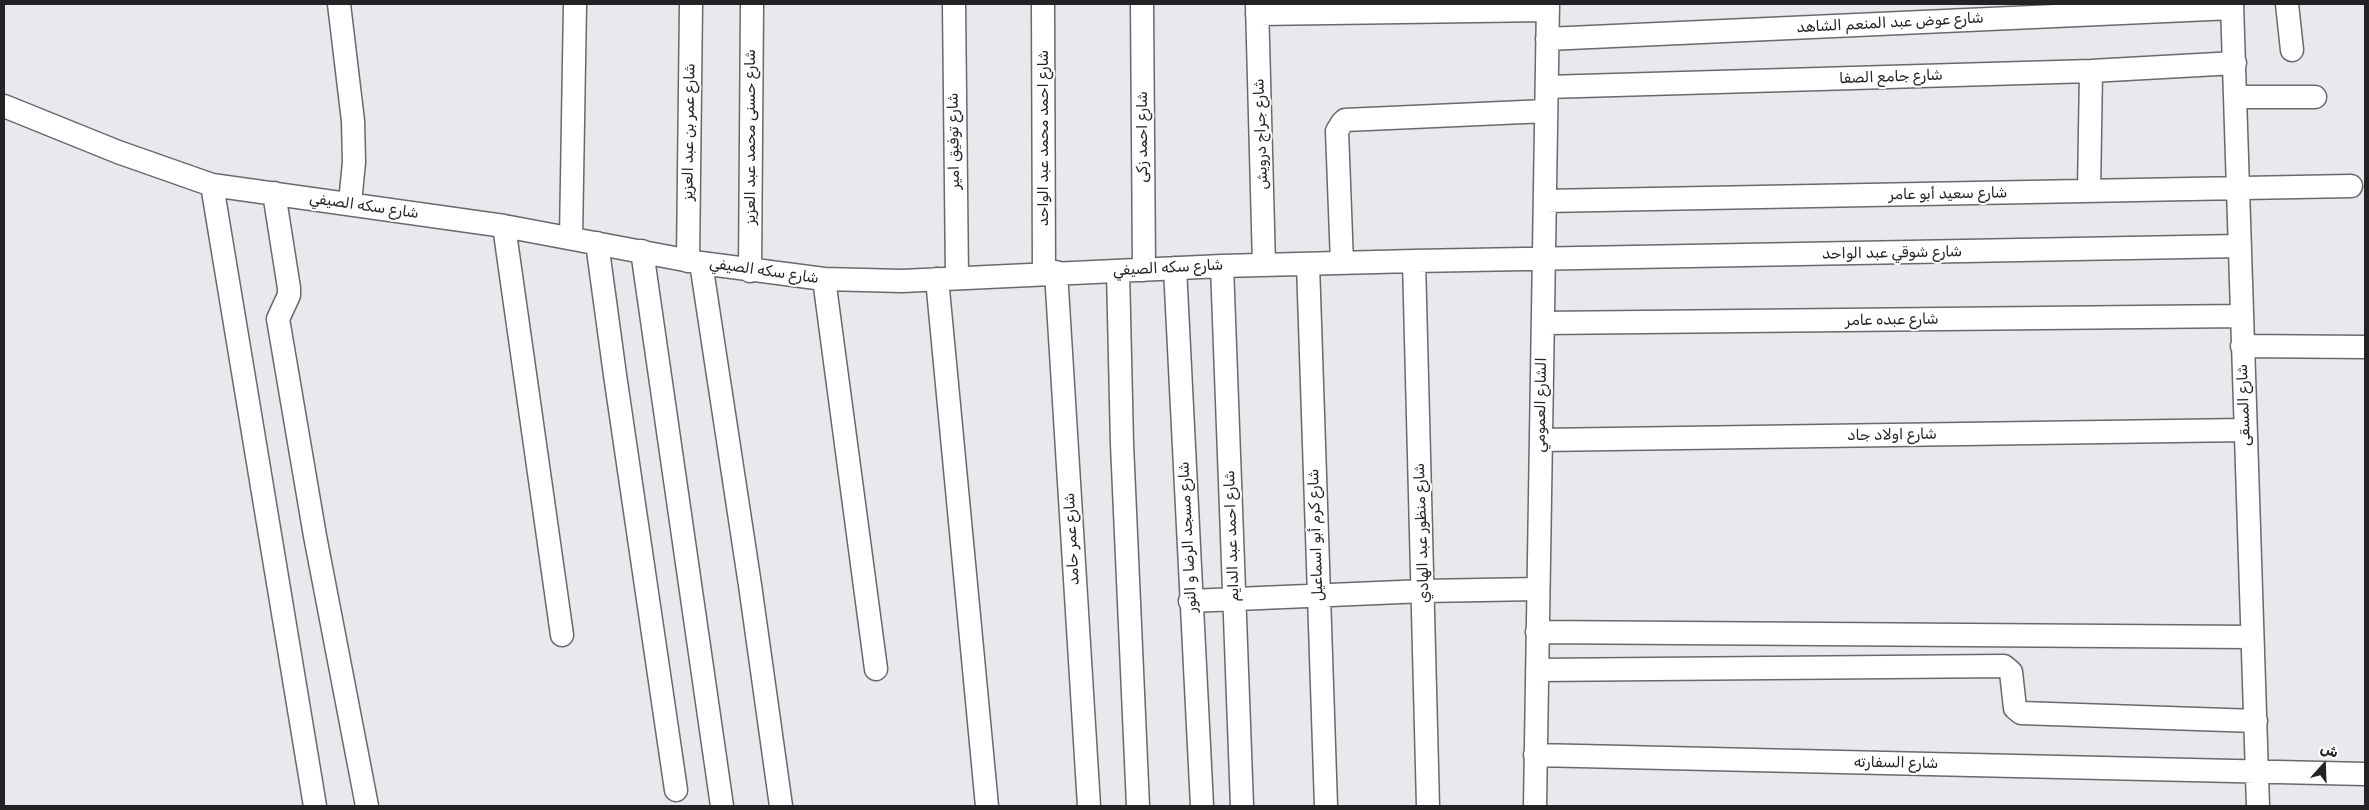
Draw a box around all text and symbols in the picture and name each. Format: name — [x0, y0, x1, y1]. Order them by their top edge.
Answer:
street label: شارع عوض عبد المنعم الشاهد — [1796, 9, 1984, 37]
street label: شارع حسنى محمد عبد العزيز — [742, 49, 760, 225]
street label: شارع احمد محمد عبد الواحد — [1035, 50, 1053, 226]
street label: شارع عمر بن عبد العزيز — [679, 63, 699, 201]
street label: شارع جامع الصفا — [1839, 66, 1943, 88]
street label: شارع جراج درويش — [1250, 78, 1272, 190]
street label: شارع احمد زكى — [1134, 91, 1152, 183]
street label: شارع توفيق امير — [944, 92, 964, 190]
street label: شارع سعيد أبو عامر — [1888, 184, 2008, 204]
street label: شارع سكه الصيفي — [308, 189, 420, 223]
street label: شارع شوقي عبد الواحد — [1822, 243, 1962, 263]
street label: شارع سكه الصيفي — [708, 254, 820, 288]
street label: شارع سكه الصيفي — [1112, 256, 1224, 280]
street label: شارع عبده عامر — [1845, 310, 1939, 330]
street label: الشارع العمومي — [1531, 357, 1551, 453]
street label: شارع المسقى — [2234, 364, 2254, 446]
street label: شارع اولاد جاد — [1847, 425, 1937, 445]
street label: شارع مسجد الرضا و النور — [1175, 461, 1201, 613]
street label: شارع منظور عبد الهادي — [1411, 463, 1433, 603]
street label: شارع كرم أبو اسماعيل — [1305, 469, 1327, 601]
street label: شارع احمد عبد الدايم — [1221, 470, 1243, 602]
street label: شارع عمر حامد — [1061, 492, 1083, 586]
text: ش — [2318, 739, 2341, 761]
north arrow — [2299, 740, 2349, 790]
street label: شارع السفارته — [1854, 753, 1938, 773]

